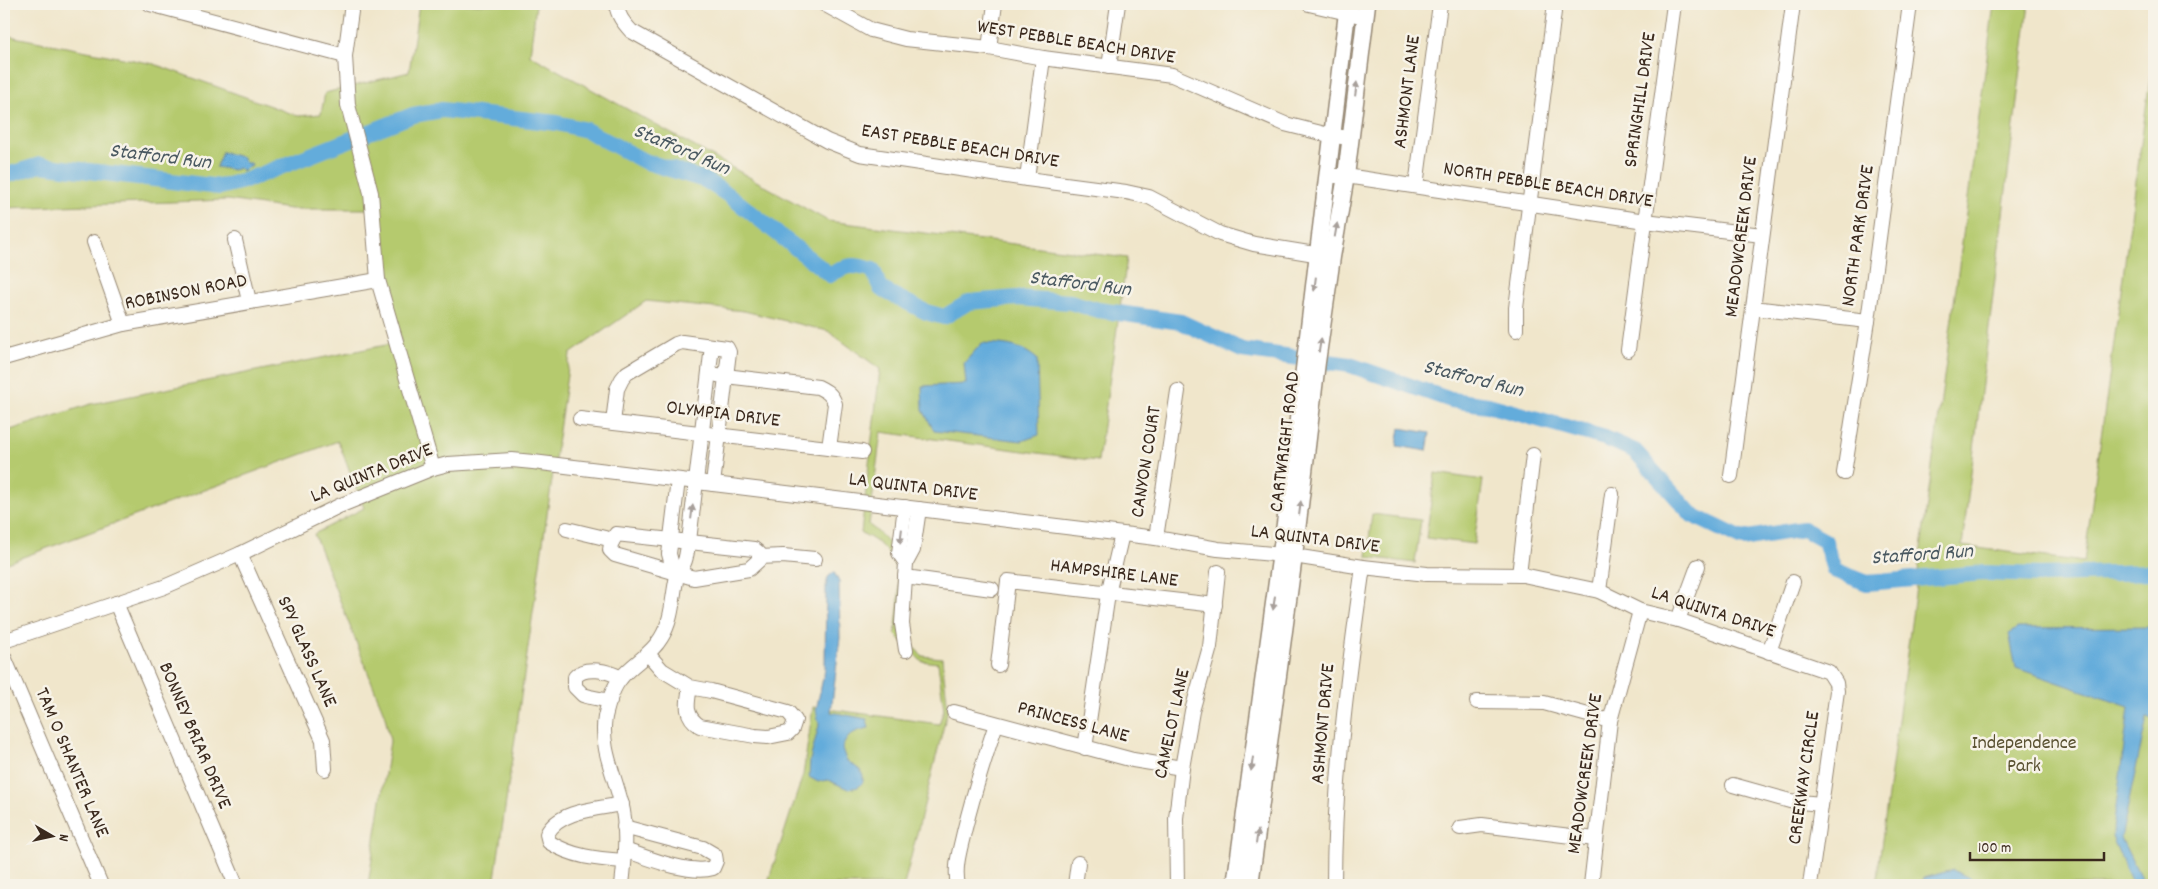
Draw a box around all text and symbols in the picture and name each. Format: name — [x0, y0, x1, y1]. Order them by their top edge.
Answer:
street label: WEST PEBBLE BEACH DRIVE — [975, 14, 1177, 72]
street label: SPRINGHILL DRIVE — [1618, 31, 1664, 169]
street label: ASHMONT LANE — [1387, 34, 1429, 150]
one-way arrow — [1353, 81, 1361, 97]
water label: Stafford Run — [628, 117, 735, 185]
street label: EAST PEBBLE BEACH DRIVE — [859, 118, 1061, 176]
water label: Stafford Run — [108, 137, 214, 179]
street label: MEADOWCREEK DRIVE — [1718, 155, 1766, 319]
street label: NORTH PEBBLE BEACH DRIVE — [1441, 156, 1655, 216]
street label: NORTH PARK DRIVE — [1835, 164, 1883, 308]
one-way arrow — [1333, 221, 1341, 237]
water label: Stafford Run — [1028, 264, 1134, 306]
street label: ROBINSON ROAD — [122, 267, 250, 319]
one-way arrow — [1310, 276, 1318, 292]
one-way arrow — [1316, 337, 1324, 353]
water label: Stafford Run — [1420, 353, 1527, 407]
street label: CARTWRIGHT ROAD — [1263, 370, 1309, 514]
street label: OLYMPIA DRIVE — [664, 394, 782, 436]
street label: CANYON COURT — [1124, 404, 1170, 520]
street label: LA QUINTA DRIVE — [307, 437, 437, 511]
street label: LA QUINTA DRIVE — [847, 466, 979, 510]
one-way arrow — [1296, 500, 1304, 516]
one-way arrow — [689, 503, 697, 519]
street label: LA QUINTA DRIVE — [1249, 518, 1381, 562]
one-way arrow — [897, 528, 905, 544]
water label: Stafford Run — [1870, 537, 1975, 575]
street label: HAMPSHIRE LANE — [1048, 552, 1180, 596]
street label: LA QUINTA DRIVE — [1647, 580, 1779, 646]
street label: SPY GLASS LANE — [269, 592, 343, 712]
one-way arrow — [1270, 596, 1278, 612]
street label: BONNEY BRIAR DRIVE — [150, 658, 238, 814]
street label: ASHMONT DRIVE — [1305, 663, 1343, 785]
street label: CAMELOT LANE — [1148, 666, 1198, 782]
street label: TAM O SHANTER LANE — [29, 684, 113, 842]
street label: MEADOWCREEK DRIVE — [1561, 692, 1611, 856]
street label: PRINCESS LANE — [1014, 695, 1132, 751]
street label: CREEKWAY CIRCLE — [1782, 710, 1828, 846]
park label: Independence Park — [1971, 730, 2077, 781]
one-way arrow — [1247, 757, 1255, 773]
north arrow — [28, 812, 78, 862]
one-way arrow — [1253, 829, 1261, 845]
scale bar — [1970, 829, 2104, 861]
text: 100 m — [1978, 838, 2011, 860]

